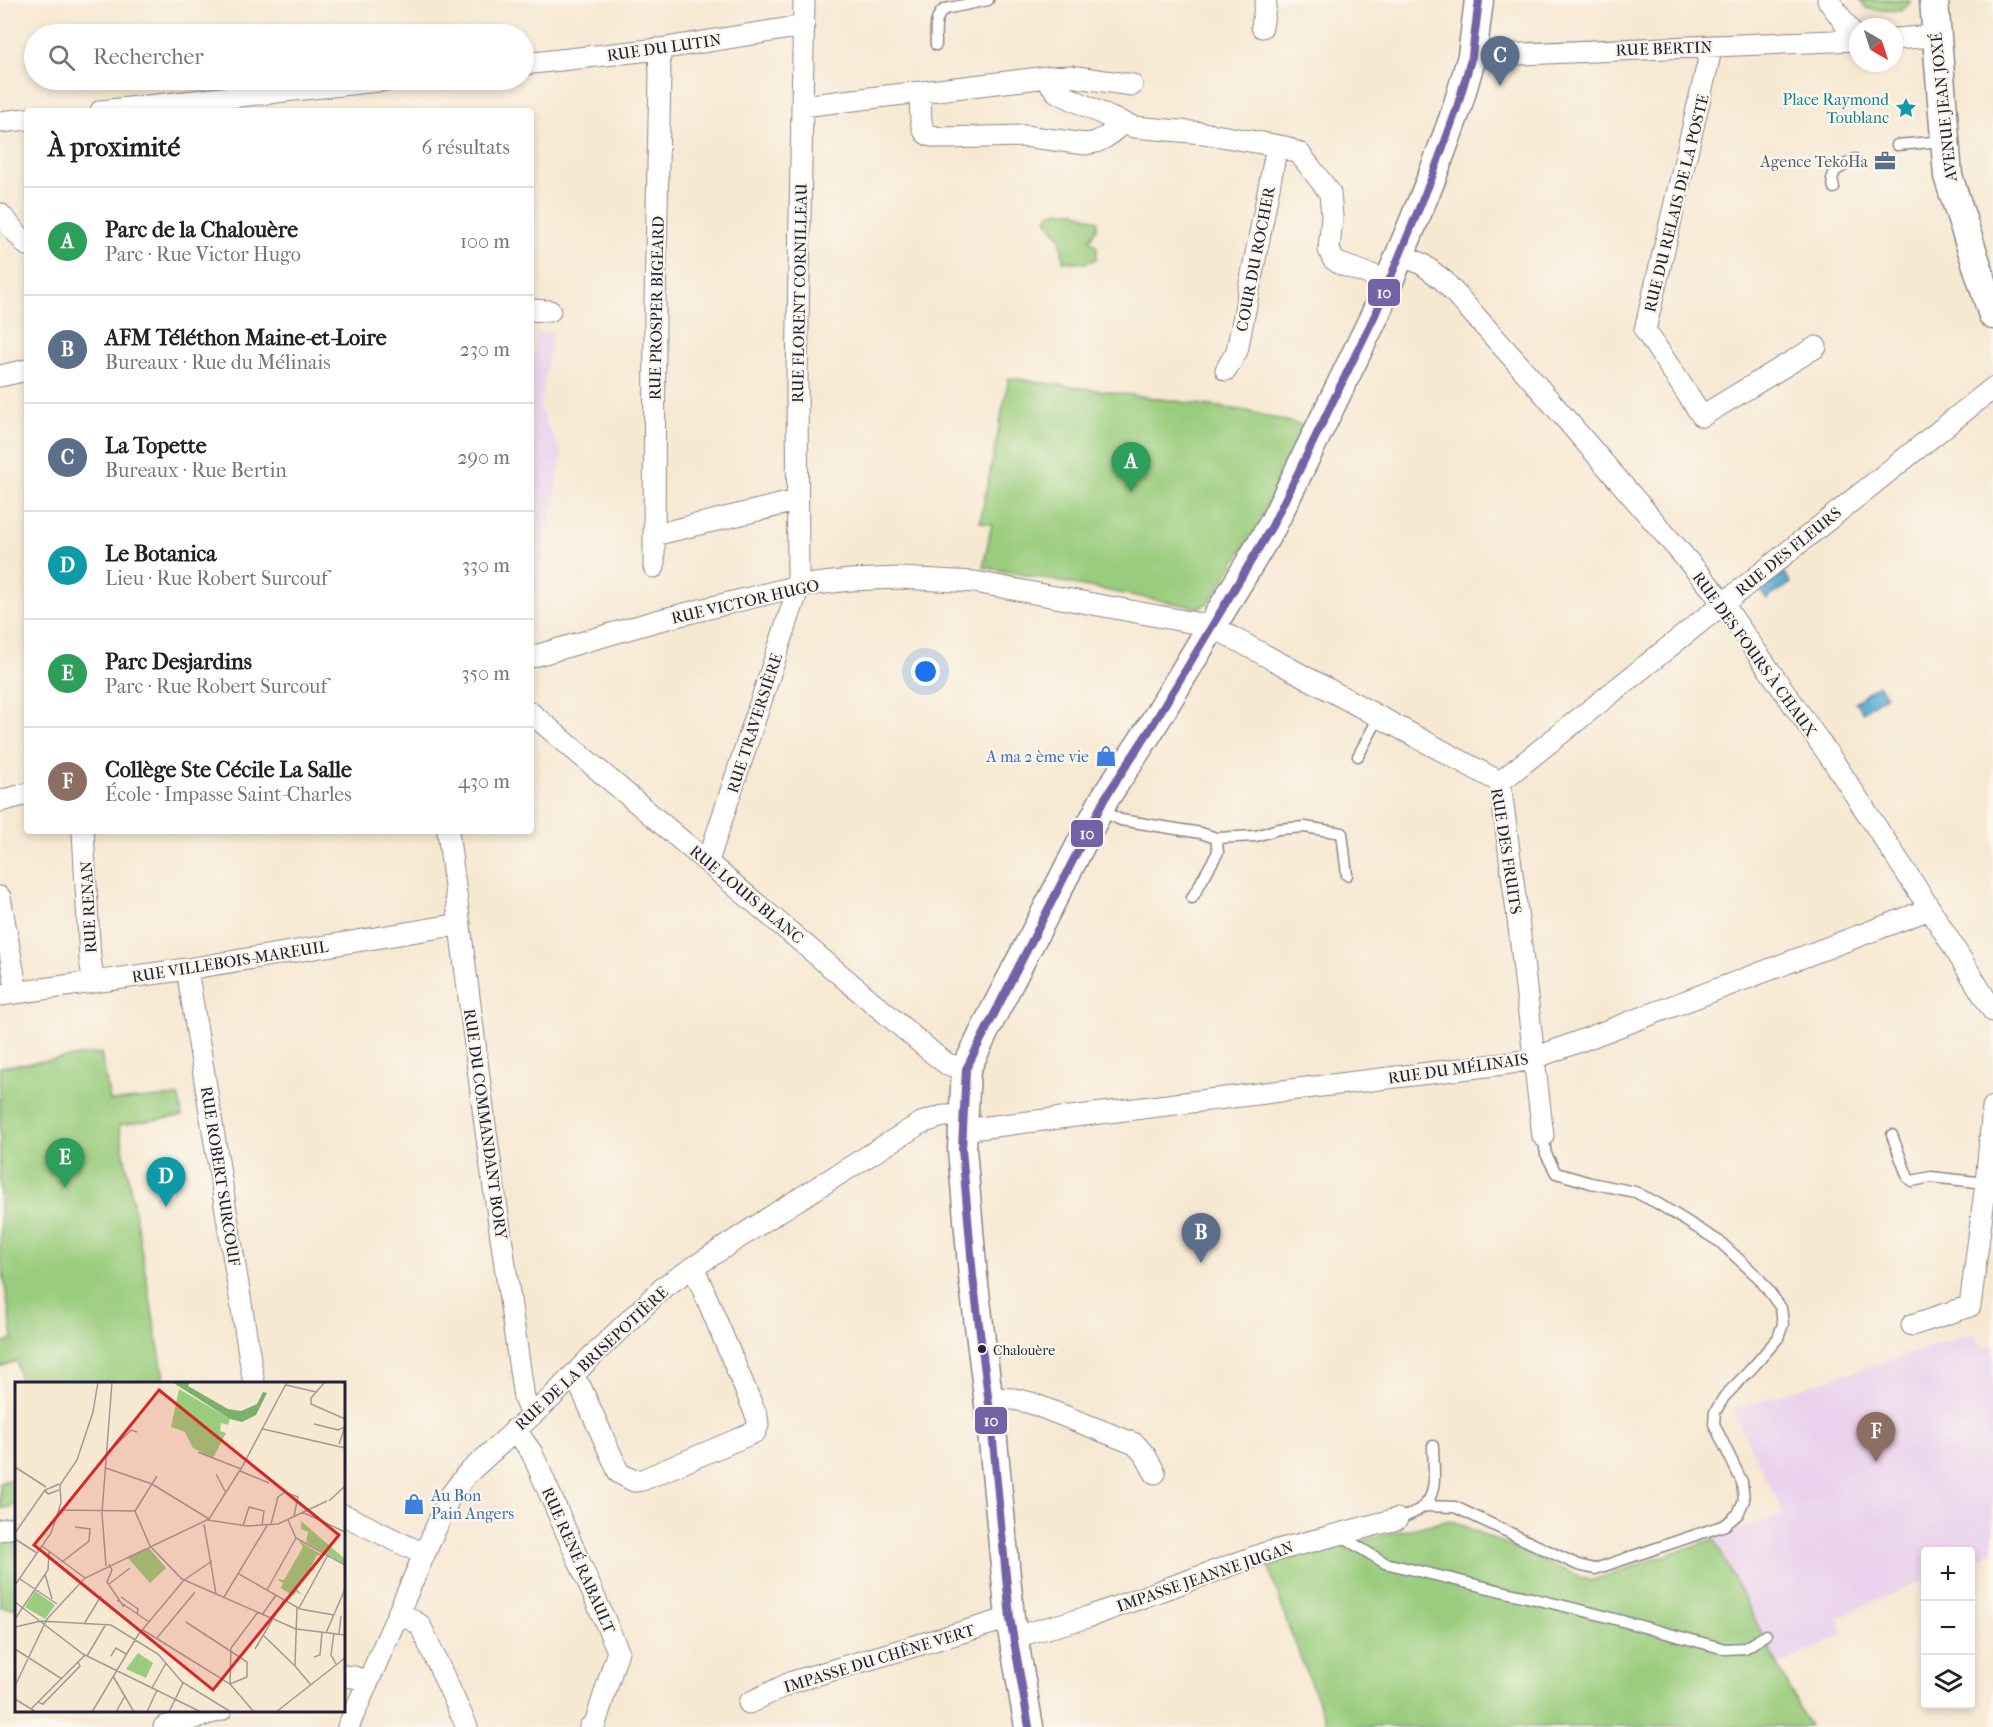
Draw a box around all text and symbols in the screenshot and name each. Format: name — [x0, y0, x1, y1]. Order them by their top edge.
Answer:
north arrow — [1849, 18, 1903, 72]
search box — [24, 24, 534, 90]
street label: RUE DU LUTIN — [606, 30, 723, 65]
street label: AVENUE JEAN JOXÉ — [1925, 31, 1961, 183]
pin: C — [1480, 36, 1520, 86]
street label: RUE BERTIN — [1615, 37, 1713, 60]
icon: search — [45, 41, 78, 74]
text: Rechercher — [93, 44, 204, 70]
place label: Place Raymond Toublanc — [1783, 90, 1889, 127]
street label: RUE DU RELAIS DE LA POSTE — [1640, 92, 1713, 314]
place icon: Place Raymond Toublanc — [1894, 96, 1918, 120]
text: À proximité — [48, 132, 180, 163]
text: 6 résultats — [422, 136, 510, 159]
office icon: Agence TekoHa — [1873, 149, 1897, 173]
place label: Agence TekoHa — [1759, 152, 1869, 171]
street label: RUE FLORENT CORNILLEAU — [788, 182, 811, 403]
street label: COUR DU ROCHER — [1232, 184, 1279, 333]
street label: RUE PROSPER BIGEARD — [645, 216, 668, 400]
text: Parc de la Chalouère — [105, 217, 298, 243]
text: A — [61, 230, 74, 253]
text: 100 m — [460, 230, 510, 253]
text: Parc · Rue Victor Hugo — [105, 243, 301, 266]
line badge: 10 — [1367, 278, 1401, 307]
text: 10 — [1377, 283, 1391, 302]
text: AFM Téléthon Maine-et-Loire — [105, 325, 387, 351]
text: B — [61, 338, 74, 361]
text: 230 m — [460, 338, 510, 361]
text: Bureaux · Rue du Mélinais — [105, 351, 331, 374]
text: La Topette — [105, 433, 207, 459]
pin: A — [1112, 442, 1150, 492]
text: C — [61, 446, 74, 469]
text: 290 m — [457, 446, 510, 469]
text: Bureaux · Rue Bertin — [105, 459, 287, 482]
street label: RUE DES FLEURS — [1732, 503, 1845, 600]
text: Le Botanica — [105, 541, 216, 567]
text: D — [60, 554, 75, 577]
text: 330 m — [462, 554, 510, 577]
text: Lieu · Rue Robert Surcouf — [105, 567, 328, 590]
street label: RUE DES FOURS À CHAUX — [1688, 568, 1822, 741]
street label: RUE VICTOR HUGO — [669, 575, 821, 628]
text: Parc Desjardins — [105, 649, 252, 675]
street label: RUE TRAVERSIÈRE — [722, 650, 786, 795]
your location — [911, 657, 940, 686]
text: E — [61, 662, 74, 685]
text: 350 m — [461, 662, 510, 685]
text: Parc · Rue Robert Surcouf — [105, 675, 327, 698]
shop icon: A ma 2 ème vie — [1094, 744, 1118, 768]
place label: A ma 2 ème vie — [985, 747, 1089, 766]
text: Collège Ste Cécile La Salle — [105, 757, 352, 783]
text: F — [62, 770, 73, 793]
text: 430 m — [458, 770, 510, 793]
text: École · Impasse Saint-Charles — [105, 783, 352, 806]
street label: RUE DES FRUITS — [1487, 787, 1526, 916]
line badge: 10 — [1070, 819, 1104, 848]
text: 10 — [1080, 824, 1094, 843]
street label: RUE LOUIS BLANC — [686, 841, 807, 947]
street label: RUE RENAN — [77, 860, 100, 954]
street label: RUE VILLEBOIS-MAREUIL — [131, 937, 330, 986]
street label: RUE DU COMMANDANT BORY — [460, 1008, 511, 1242]
street label: RUE DU MÉLINAIS — [1387, 1048, 1529, 1088]
street label: RUE ROBERT SURCOUF — [197, 1085, 244, 1268]
pin: E — [46, 1138, 84, 1188]
pin: D — [146, 1158, 186, 1207]
pin: B — [1182, 1214, 1220, 1263]
street label: RUE DE LA BRISEPOTIÈRE — [510, 1282, 672, 1434]
place label: Chalouère — [993, 1342, 1055, 1359]
marker: Chalouère — [976, 1343, 988, 1355]
inset map — [15, 1382, 345, 1712]
line badge: 10 — [974, 1406, 1008, 1435]
text: 10 — [984, 1411, 998, 1430]
pin: F — [1856, 1412, 1896, 1462]
street label: RUE RENÉ RABAULT — [538, 1484, 620, 1636]
place label: Au Bon Pain Angers — [430, 1486, 514, 1523]
shop icon: Au Bon Pain Angers — [402, 1492, 426, 1516]
street label: IMPASSE JEANNE JUGAN — [1114, 1537, 1296, 1616]
map controls — [1921, 1547, 1975, 1709]
button: + — [1921, 1547, 1975, 1601]
button: − — [1921, 1601, 1975, 1655]
street label: IMPASSE DU CHÊNE VERT — [781, 1619, 977, 1697]
button: layers — [1921, 1655, 1975, 1709]

